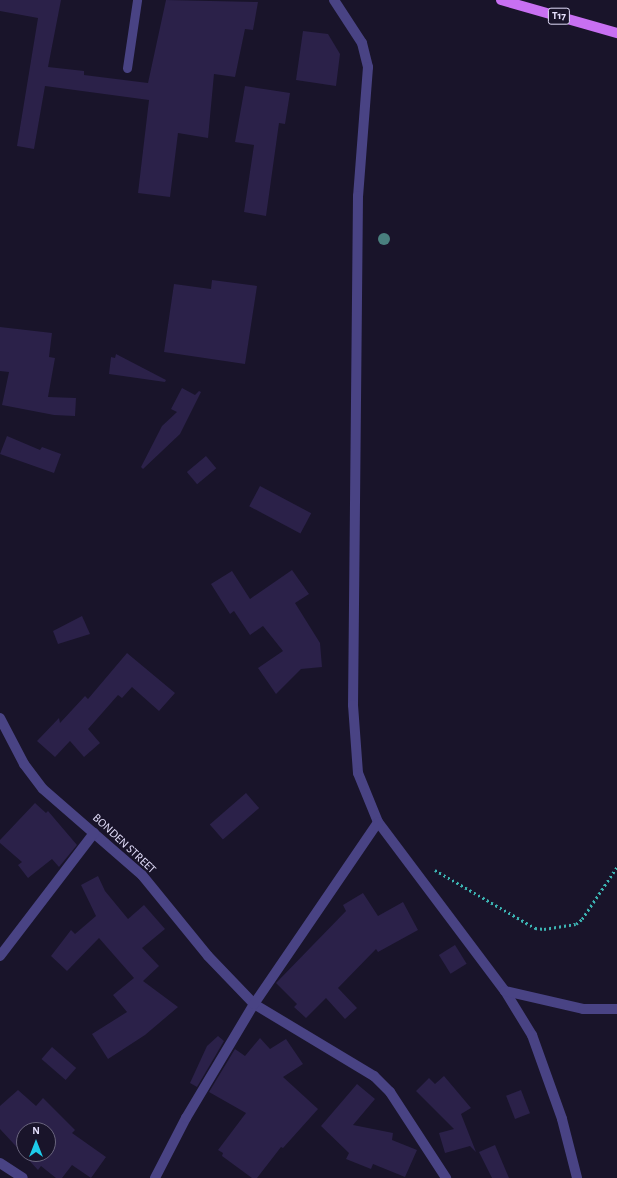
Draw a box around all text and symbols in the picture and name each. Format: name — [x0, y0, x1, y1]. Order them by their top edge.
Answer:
road number: T17 — [547, 7, 571, 25]
street label: BONDEN STREET — [89, 811, 159, 877]
north arrow — [16, 1122, 56, 1162]
text: N — [32, 1125, 40, 1136]

